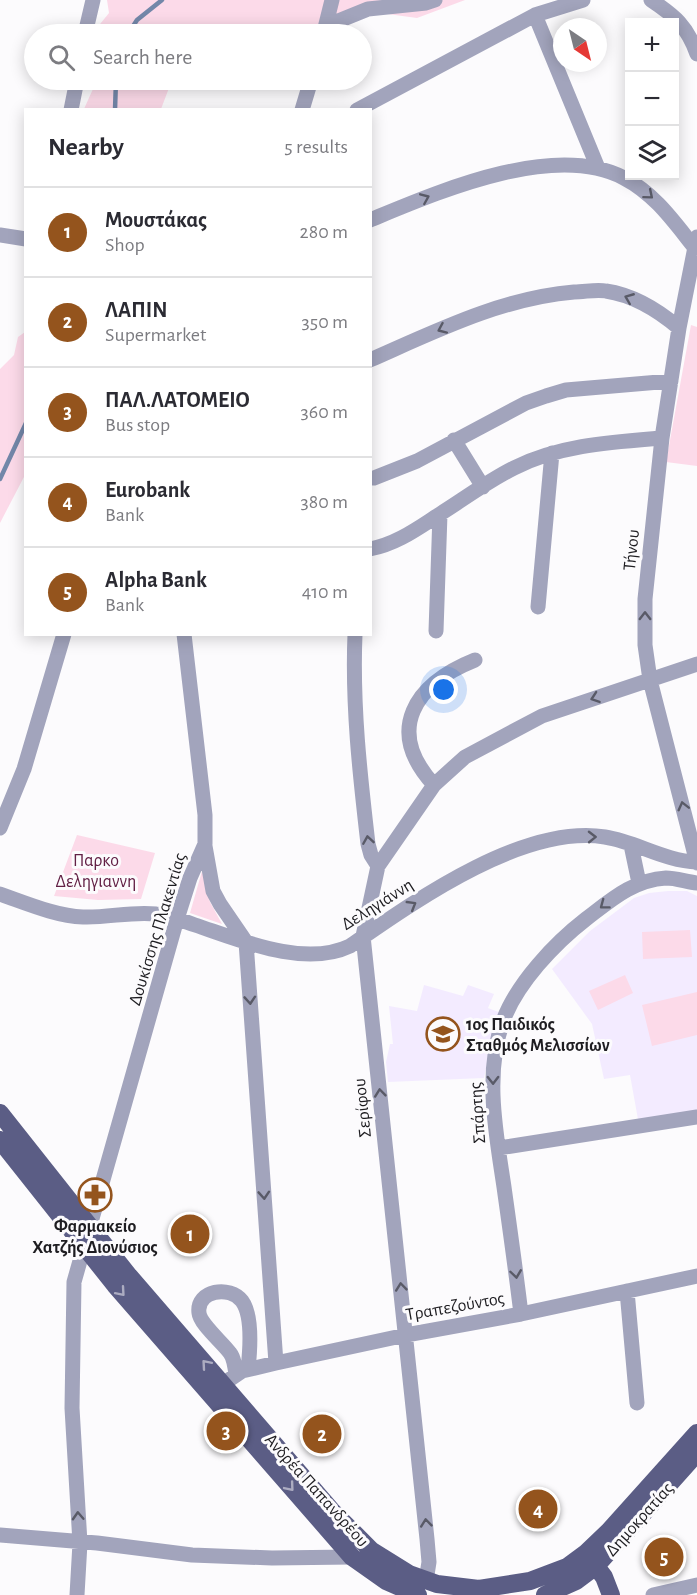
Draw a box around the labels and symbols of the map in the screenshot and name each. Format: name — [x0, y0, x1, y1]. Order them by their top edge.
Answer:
north arrow — [553, 18, 607, 72]
one-way arrow — [642, 188, 653, 199]
one-way arrow — [418, 193, 429, 205]
one-way arrow — [625, 293, 636, 305]
one-way arrow — [437, 322, 448, 334]
street label: Τήνου — [621, 529, 643, 572]
one-way arrow — [639, 611, 651, 620]
your location — [429, 675, 458, 704]
one-way arrow — [590, 691, 601, 704]
one-way arrow — [677, 802, 690, 812]
one-way arrow — [587, 831, 596, 843]
one-way arrow — [363, 836, 375, 845]
street label: Δουκίσσης Πλακεντίας — [125, 851, 190, 1008]
park label: Παρκο Δεληγιαννη — [56, 852, 136, 891]
street label: Δεληγιάννη — [338, 876, 417, 934]
one-way arrow — [600, 898, 611, 909]
one-way arrow — [406, 900, 416, 912]
one-way arrow — [243, 996, 256, 1005]
place label: 1ος Παιδικός Σταθμός Μελισσίων — [466, 1015, 610, 1055]
school or university icon: 1ος Παιδικός Σταθμός Μελισσίων — [425, 1016, 461, 1052]
one-way arrow — [487, 1076, 499, 1085]
street label: Σερίφου — [350, 1077, 375, 1139]
street label: Σπάρτης — [467, 1082, 489, 1144]
one-way arrow — [374, 1089, 387, 1098]
pharmacy icon: Φαρμακείο Χατζής Διονύσιος — [77, 1177, 113, 1213]
one-way arrow — [257, 1190, 270, 1199]
pin: 1 — [170, 1212, 210, 1256]
place label: Φαρμακείο Χατζής Διονύσιος — [32, 1217, 158, 1257]
one-way arrow — [509, 1269, 521, 1278]
one-way arrow — [395, 1283, 408, 1292]
one-way arrow — [114, 1285, 125, 1296]
street label: Τραπεζούντος — [404, 1289, 506, 1325]
one-way arrow — [202, 1360, 213, 1371]
pin: 3 — [206, 1408, 246, 1454]
pin: 2 — [302, 1412, 342, 1456]
street label: Ανδρέα Παπανδρέου — [261, 1431, 372, 1551]
street label: Δημοκρατίας — [602, 1479, 677, 1560]
one-way arrow — [283, 1480, 294, 1491]
pin: 4 — [518, 1486, 558, 1532]
one-way arrow — [72, 1511, 85, 1520]
one-way arrow — [420, 1518, 433, 1528]
pin: 5 — [644, 1534, 684, 1580]

